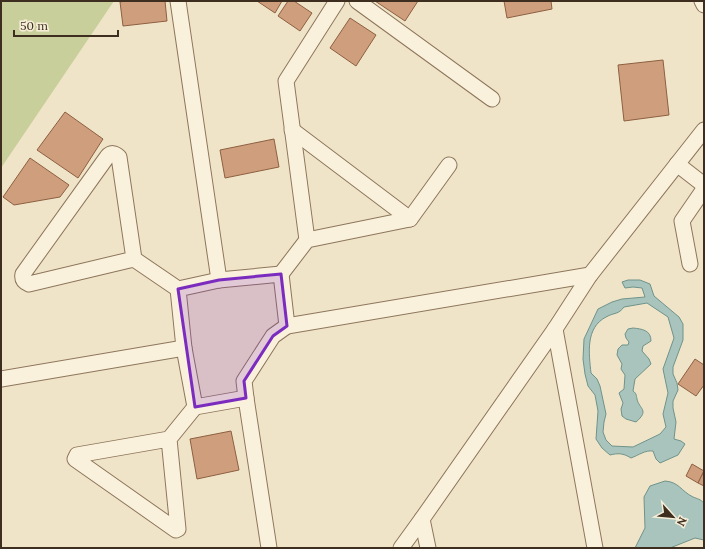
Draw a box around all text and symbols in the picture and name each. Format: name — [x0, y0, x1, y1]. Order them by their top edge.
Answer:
scale bar — [14, 12, 118, 38]
text: 50 m — [20, 18, 48, 33]
north arrow — [653, 497, 693, 537]
text: N — [674, 515, 690, 529]

